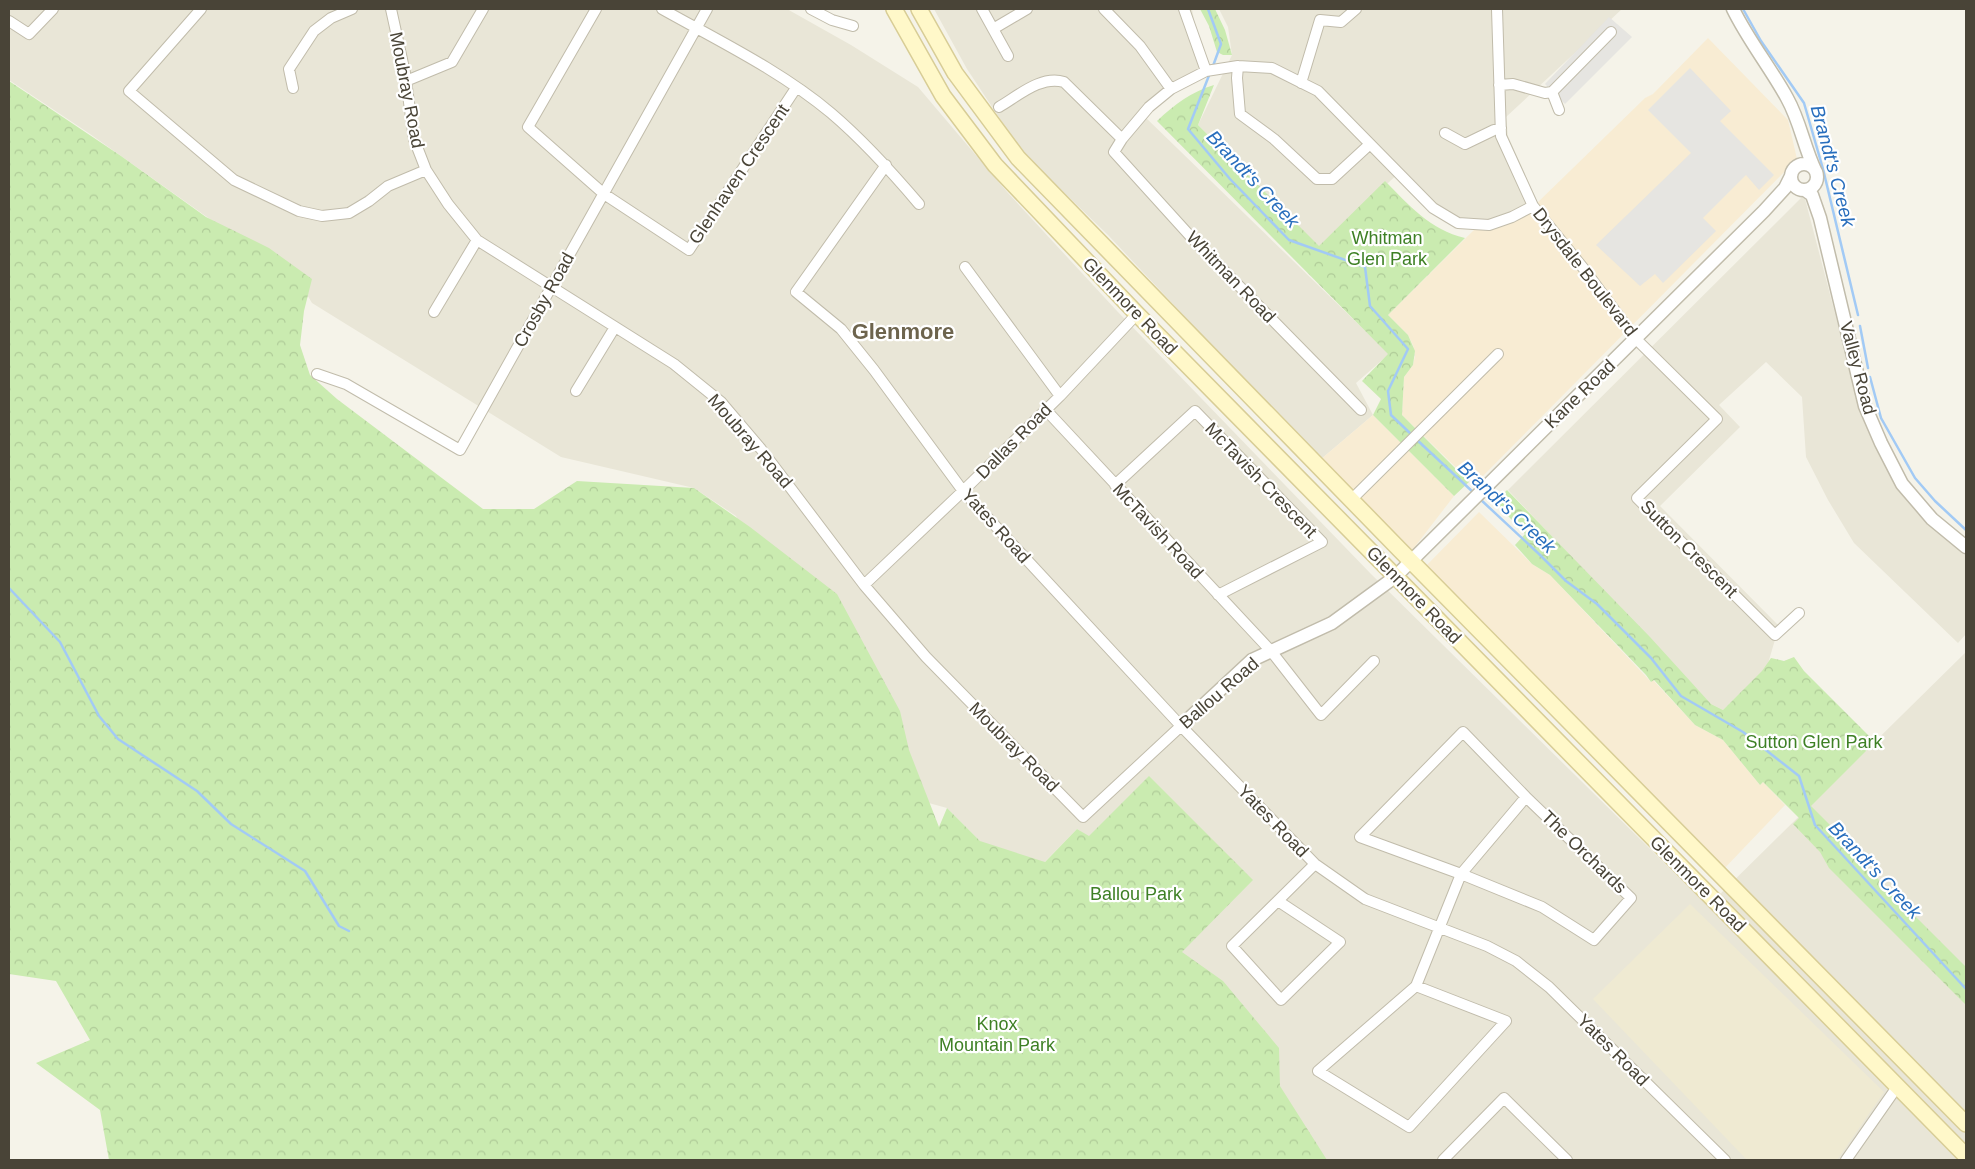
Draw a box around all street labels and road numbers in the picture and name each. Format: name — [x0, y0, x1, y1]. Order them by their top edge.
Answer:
street label: Moubray Road — [386, 30, 428, 150]
street label: Glenhaven Crescent — [685, 100, 793, 248]
street label: Drysdale Boulevard — [1529, 204, 1641, 340]
street label: Whitman Road — [1182, 227, 1280, 327]
street label: Crosby Road — [510, 249, 578, 351]
street label: Glenmore Road — [1079, 253, 1181, 359]
street label: Valley Road — [1836, 319, 1880, 417]
street label: Kane Road — [1541, 356, 1619, 432]
street label: Moubray Road — [704, 390, 796, 492]
street label: Dallas Road — [972, 399, 1056, 483]
street label: McTavish Crescent — [1201, 418, 1321, 542]
street label: McTavish Road — [1109, 479, 1207, 583]
street label: Yates Road — [958, 485, 1034, 567]
street label: Sutton Crescent — [1636, 496, 1742, 602]
street label: Glenmore Road — [1363, 542, 1465, 648]
street label: Ballou Road — [1175, 653, 1263, 733]
street label: Moubray Road — [965, 698, 1063, 796]
street label: Yates Road — [1234, 781, 1312, 861]
street label: The Orchards — [1537, 807, 1631, 897]
street label: Glenmore Road — [1646, 832, 1750, 936]
street label: Yates Road — [1573, 1010, 1653, 1090]

